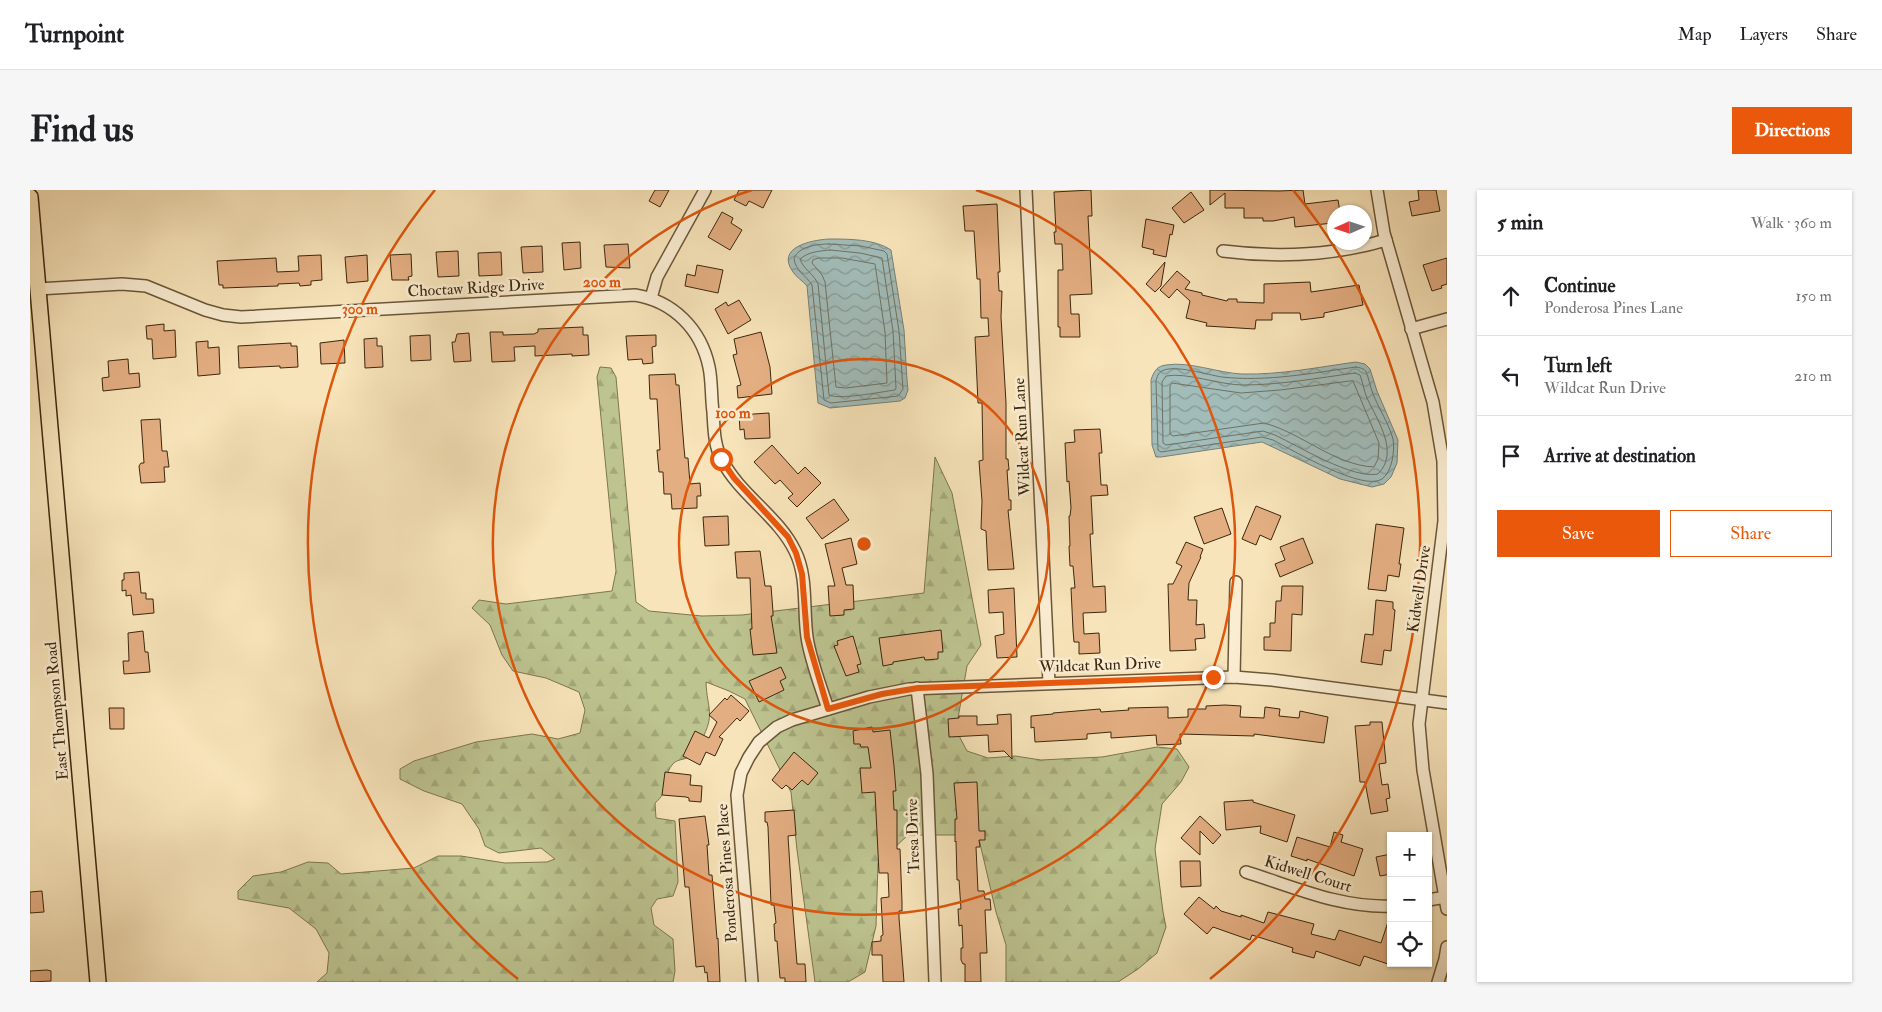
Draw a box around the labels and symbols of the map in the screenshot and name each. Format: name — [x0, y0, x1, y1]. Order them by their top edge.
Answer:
north arrow — [1327, 205, 1372, 250]
text: 200 m — [583, 273, 621, 292]
street label: Choctaw Ridge Drive — [407, 274, 545, 302]
text: 300 m — [342, 300, 378, 319]
street label: Wildcat Run Lane — [1009, 377, 1035, 498]
text: 100 m — [715, 404, 751, 423]
route start — [710, 448, 733, 471]
centre of rings — [855, 535, 873, 553]
street label: Kidwell Drive — [1403, 544, 1435, 634]
street label: East Thompson Road — [41, 641, 74, 781]
street label: Wildcat Run Drive — [1038, 653, 1162, 677]
route end — [1202, 666, 1225, 689]
street label: Tresa Drive — [902, 798, 924, 874]
street label: Ponderosa Pines Place — [712, 803, 742, 943]
street label: Kidwell Court — [1262, 851, 1354, 897]

